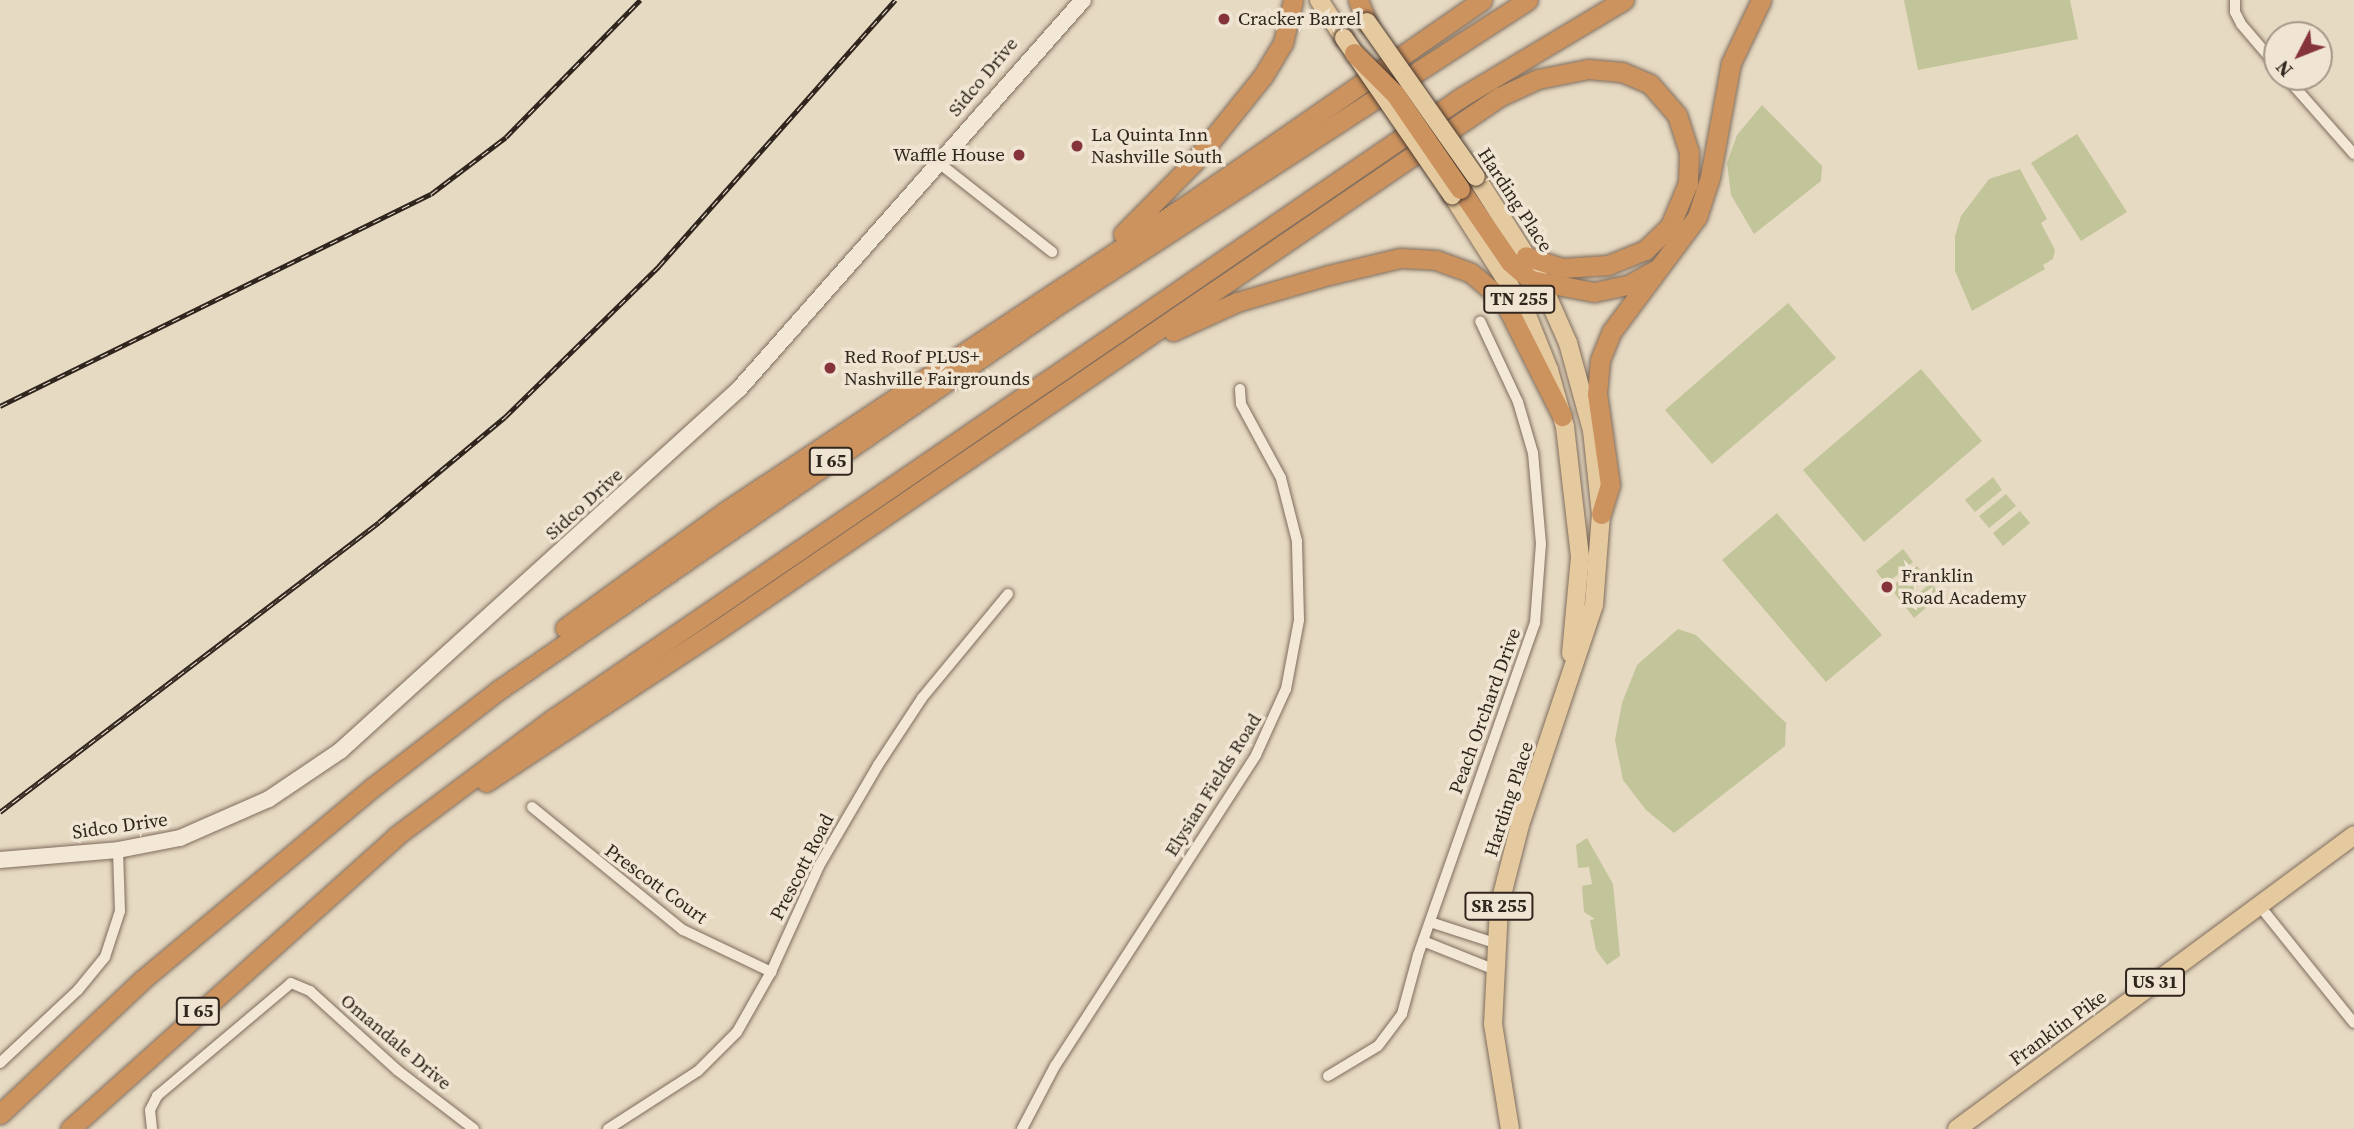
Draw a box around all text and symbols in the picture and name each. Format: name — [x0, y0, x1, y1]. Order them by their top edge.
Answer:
place label: Cracker Barrel — [1238, 8, 1361, 30]
marker: Cracker Barrel — [1216, 11, 1232, 27]
north arrow — [2263, 21, 2333, 91]
street label: Sidco Drive — [943, 33, 1023, 121]
text: N — [2270, 55, 2298, 83]
place label: La Quinta Inn Nashville South — [1091, 124, 1223, 168]
marker: La Quinta Inn Nashville South — [1069, 138, 1085, 154]
place label: Waffle House — [893, 144, 1005, 166]
street label: Harding Place — [1473, 144, 1557, 256]
marker: Waffle House — [1011, 147, 1027, 163]
road number: TN 255 — [1482, 284, 1556, 314]
place label: Red Roof PLUS+ Nashville Fairgrounds — [844, 346, 1030, 390]
marker: Red Roof PLUS+ Nashville Fairgrounds — [822, 360, 838, 376]
road number: I 65 — [808, 447, 854, 476]
street label: Sidco Drive — [541, 463, 627, 545]
place label: Franklin Road Academy — [1901, 565, 2026, 609]
marker: Franklin Road Academy — [1879, 579, 1895, 595]
street label: Peach Orchard Drive — [1444, 625, 1526, 797]
street label: Elysian Fields Road — [1160, 709, 1266, 861]
street label: Harding Place — [1480, 739, 1538, 859]
street label: Sidco Drive — [71, 808, 169, 844]
street label: Prescott Road — [765, 810, 839, 924]
street label: Prescott Court — [600, 839, 712, 929]
road number: SR 255 — [1464, 891, 1534, 920]
road number: US 31 — [2124, 967, 2186, 996]
street label: Franklin Pike — [2005, 985, 2111, 1071]
street label: Omandale Drive — [336, 989, 456, 1095]
road number: I 65 — [175, 996, 221, 1026]

